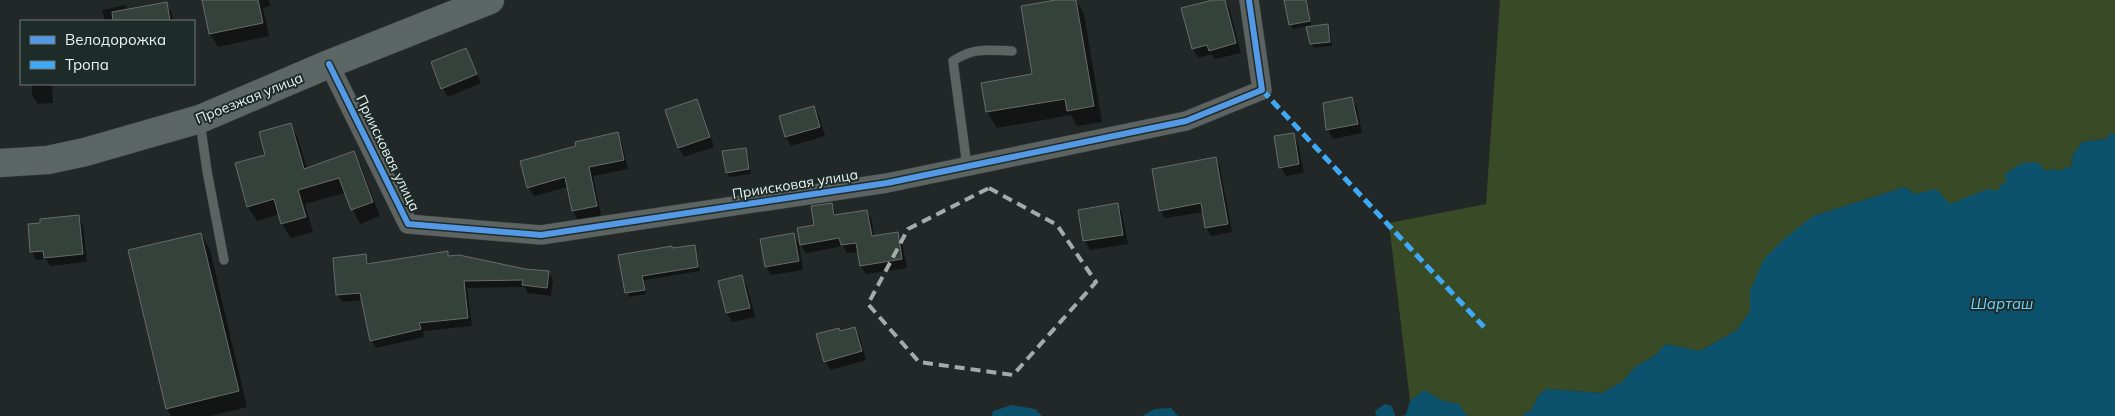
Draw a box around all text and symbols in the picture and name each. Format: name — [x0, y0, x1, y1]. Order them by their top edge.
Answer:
legend — [20, 20, 195, 85]
text: Велодорожка — [65, 30, 166, 49]
text: Тропа — [65, 55, 109, 74]
street label: Проезжая улица — [193, 68, 305, 128]
street label: Приисковая улица — [352, 92, 424, 214]
street label: Приисковая улица — [731, 165, 859, 203]
water label: Шарташ — [1971, 294, 2033, 313]

